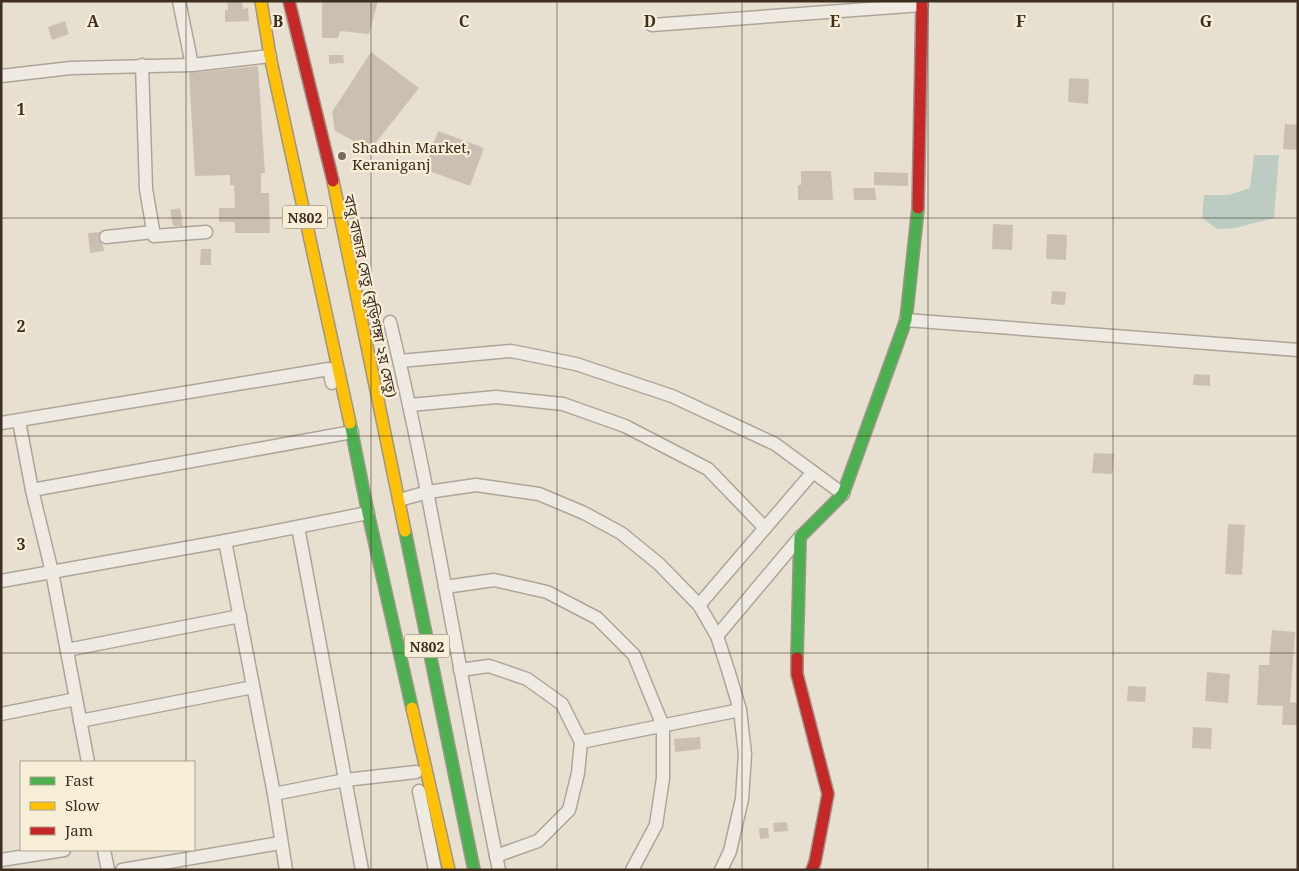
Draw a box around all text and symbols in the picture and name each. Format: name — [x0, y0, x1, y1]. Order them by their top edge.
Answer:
text: A — [87, 10, 100, 32]
text: B — [273, 10, 284, 32]
text: C — [459, 10, 470, 32]
text: D — [644, 10, 656, 32]
text: E — [830, 10, 840, 32]
text: F — [1016, 10, 1026, 32]
text: G — [1200, 10, 1212, 32]
text: 1 — [16, 98, 26, 120]
place label: Shadhin Market, Keraniganj — [352, 137, 470, 174]
marker: Shadhin Market, Keraniganj — [336, 150, 348, 162]
street label: বাবু বাজার সেতু (বুড়িগঙ্গা ২য় সেতু) — [339, 192, 402, 399]
road number: N802 — [282, 206, 328, 228]
text: 2 — [16, 315, 26, 337]
text: 3 — [16, 533, 26, 555]
road number: N802 — [404, 634, 450, 658]
legend — [20, 761, 195, 851]
text: Fast — [65, 770, 94, 790]
text: Slow — [65, 795, 99, 815]
text: Jam — [64, 820, 93, 840]

